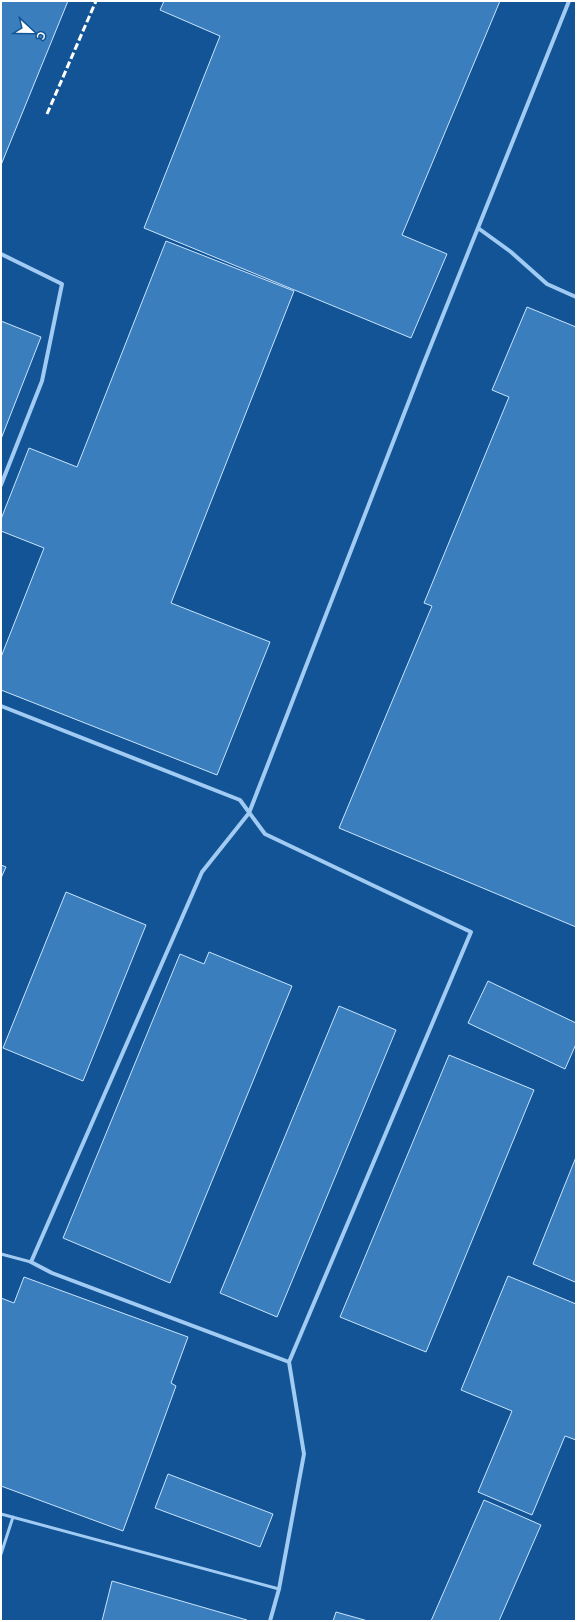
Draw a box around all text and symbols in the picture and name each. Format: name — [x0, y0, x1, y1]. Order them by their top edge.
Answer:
north arrow — [12, 12, 52, 52]
text: С — [32, 29, 49, 42]

